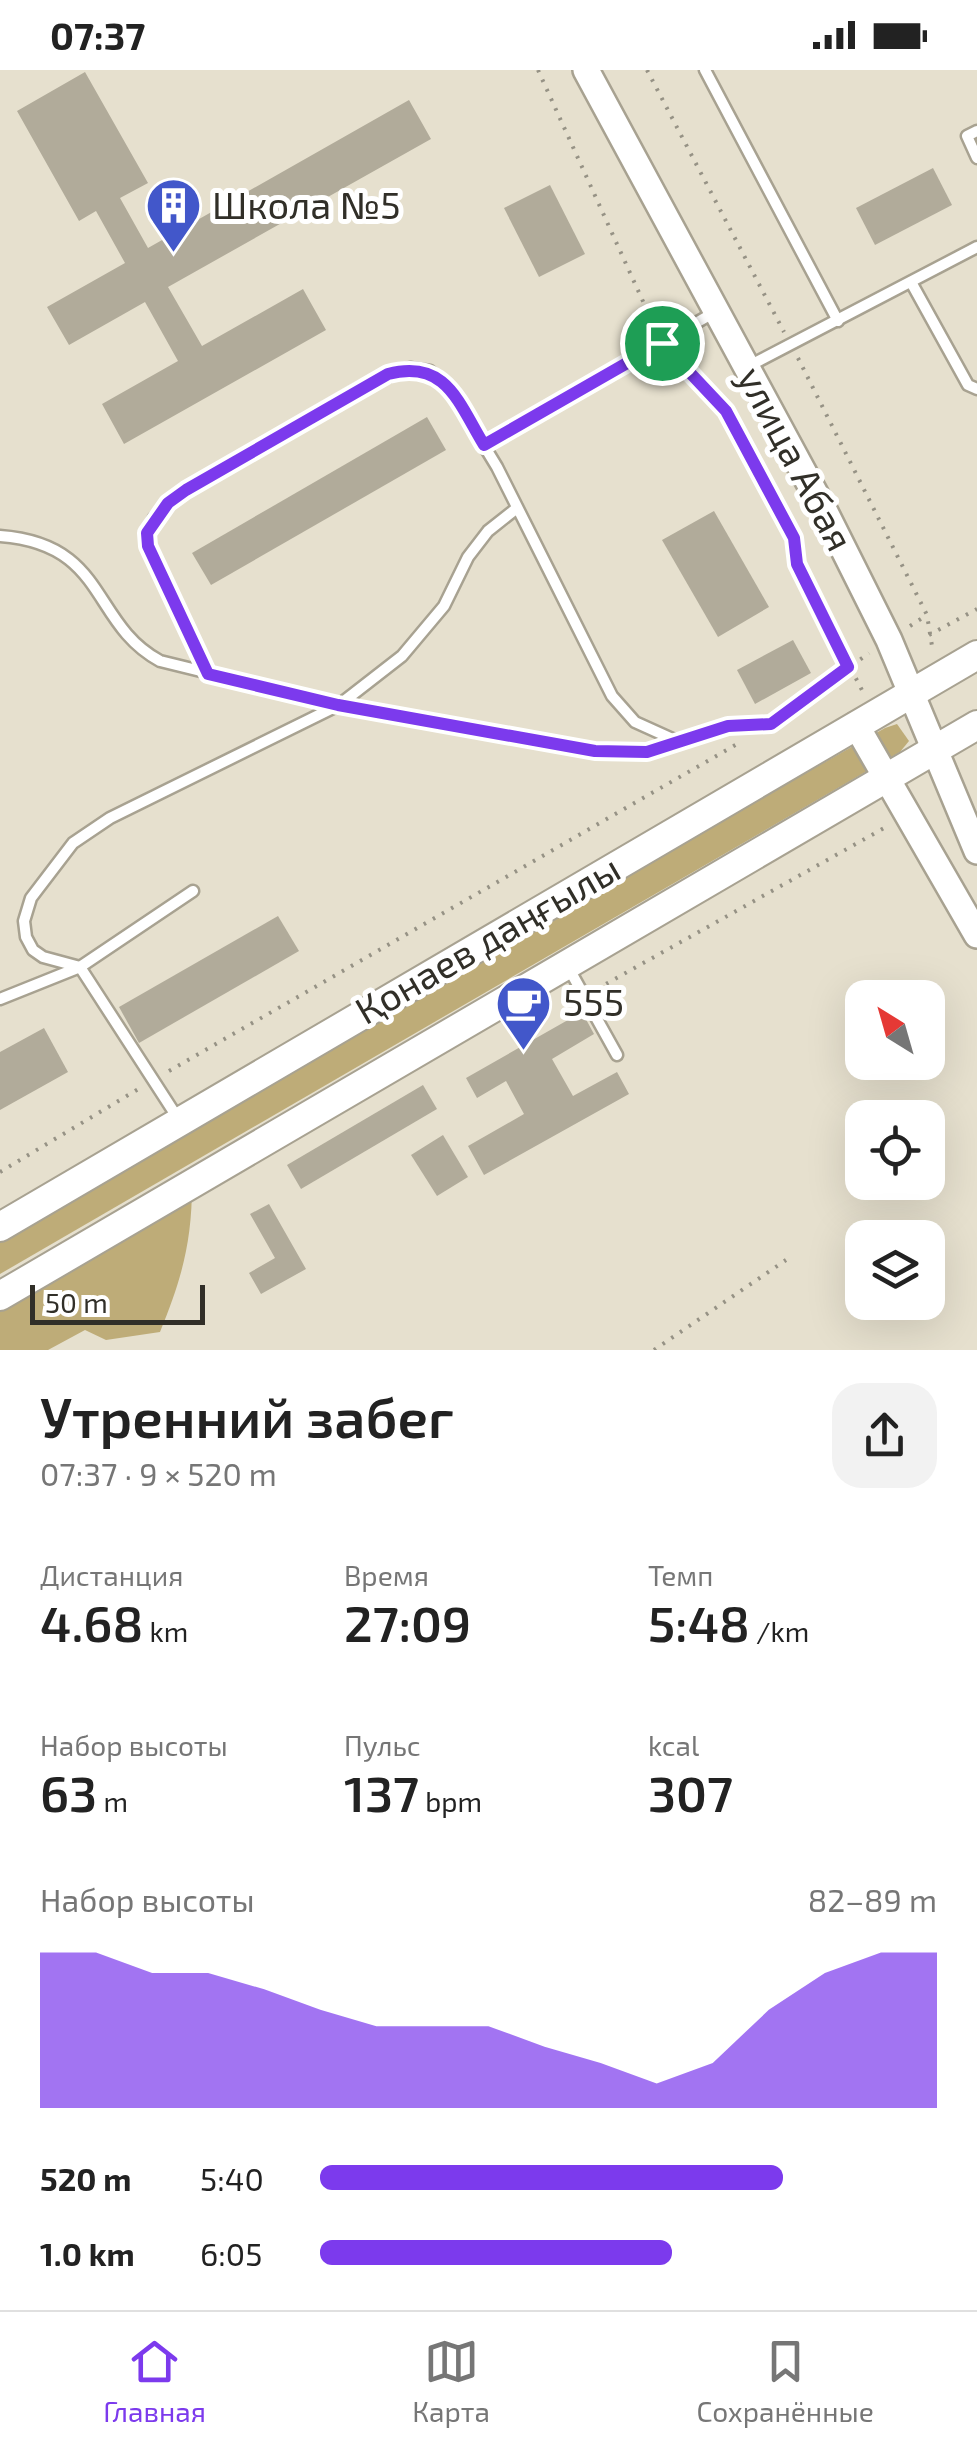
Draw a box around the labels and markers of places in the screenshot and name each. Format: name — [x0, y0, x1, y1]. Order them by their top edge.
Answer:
building icon: Школа №5 — [143, 176, 203, 255]
place label: Школа №5 — [212, 181, 401, 227]
pin — [620, 301, 705, 386]
cafe icon: 555 — [494, 973, 554, 1052]
place label: 555 — [563, 978, 624, 1024]

